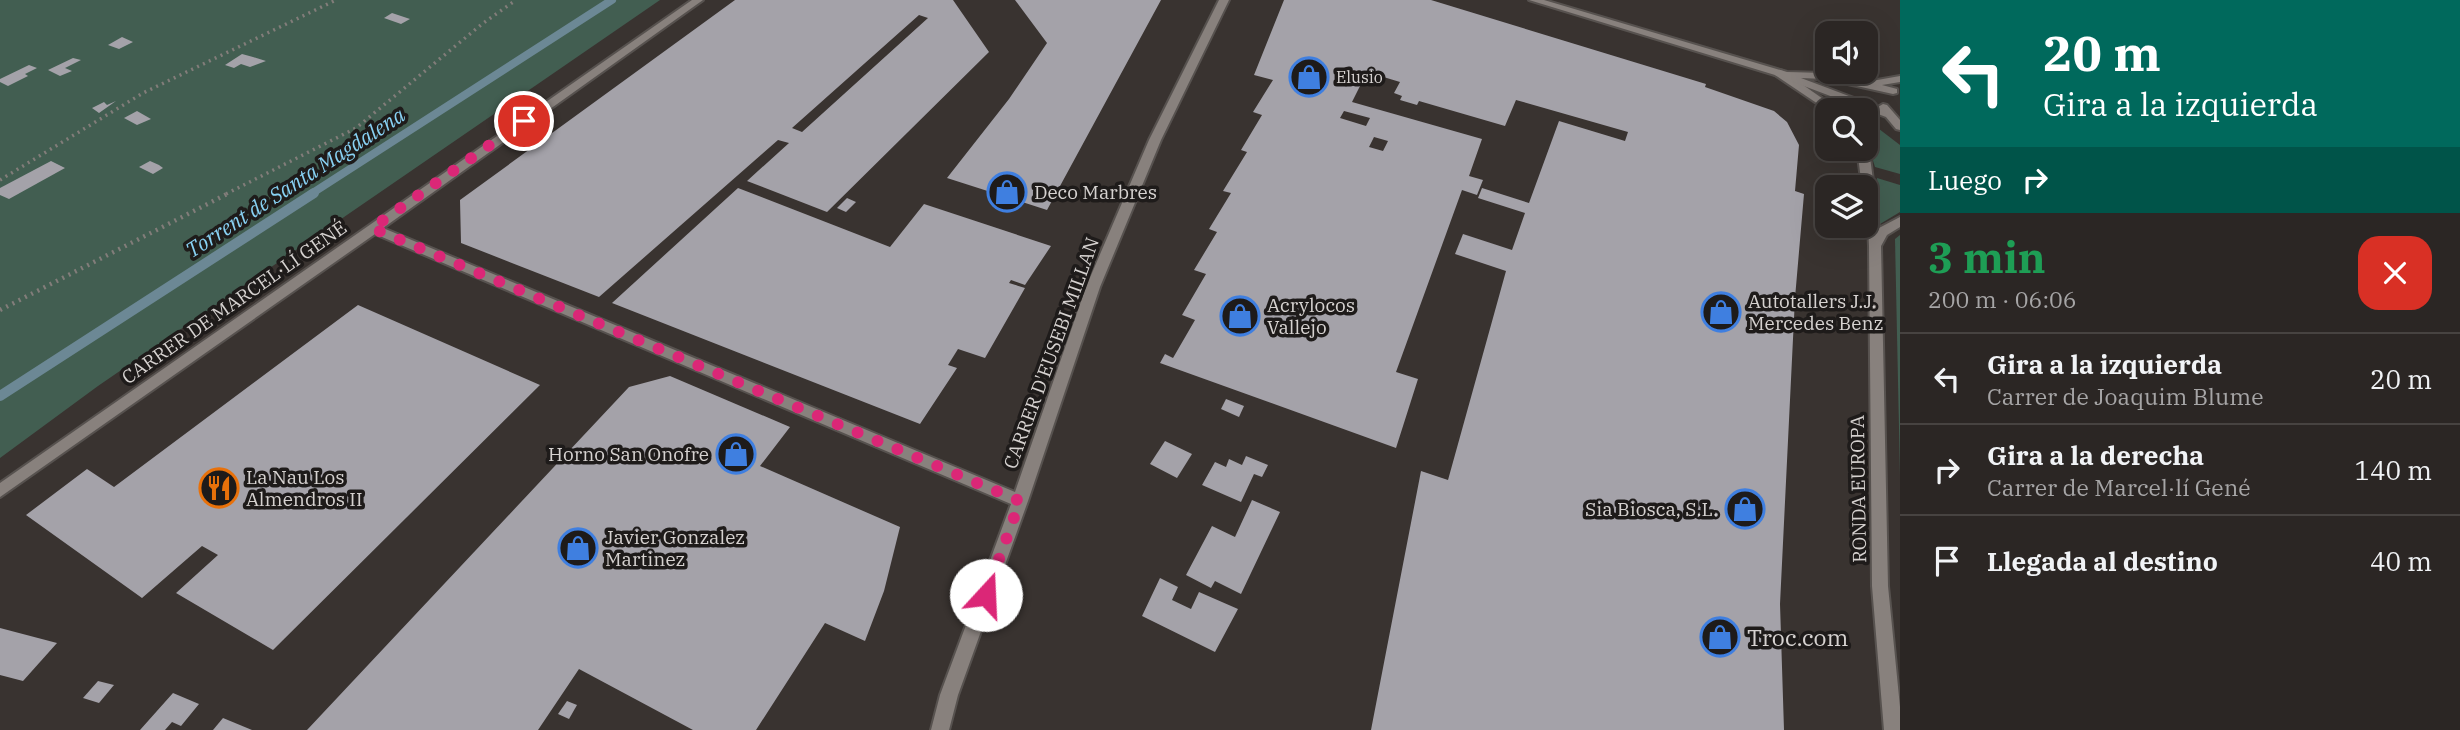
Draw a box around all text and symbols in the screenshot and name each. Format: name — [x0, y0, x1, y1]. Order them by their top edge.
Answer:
map controls — [1815, 21, 1878, 238]
button: sound — [1815, 21, 1878, 84]
text: 20 m — [2043, 21, 2161, 84]
icon: left — [1928, 28, 2019, 119]
shop icon: Elusio — [1288, 56, 1330, 98]
place label: Elusio — [1336, 67, 1383, 87]
text: Gira a la izquierda — [2043, 83, 2318, 125]
pin — [494, 91, 554, 151]
button: search — [1815, 98, 1878, 161]
water label: Torrent de Santa Magdalena — [180, 100, 411, 264]
icon: arrive — [505, 102, 543, 140]
icon: right — [2016, 161, 2054, 199]
text: Luego — [1928, 163, 2002, 197]
shop icon: Deco Marbres — [986, 171, 1028, 213]
button: layers — [1815, 175, 1878, 238]
place label: Deco Marbres — [1034, 180, 1157, 204]
street label: CARRER DE MARCEL·LÍ GENÉ — [117, 215, 351, 389]
text: 3 min — [1928, 230, 2046, 285]
street label: CARRER D'EUSEBI MILLAN — [998, 234, 1104, 472]
button: close — [2358, 236, 2432, 310]
text: 200 m · 06:06 — [1928, 284, 2077, 314]
place label: Autotallers J.J. Mercedes Benz — [1748, 289, 1883, 335]
shop icon: Autotallers J.J. Mercedes Benz — [1700, 291, 1742, 333]
place label: Acrylocos Vallejo — [1267, 293, 1355, 339]
shop icon: Acrylocos Vallejo — [1219, 295, 1261, 337]
text: Gira a la izquierda — [1987, 347, 2222, 381]
icon: left — [1928, 360, 1966, 398]
text: 20 m — [2370, 362, 2432, 396]
text: Carrer de Joaquim Blume — [1987, 381, 2263, 411]
street label: RONDA EUROPA — [1845, 415, 1871, 563]
shop icon: Horno San Onofre — [715, 433, 757, 475]
text: Gira a la derecha — [1987, 438, 2204, 472]
place label: Horno San Onofre — [548, 442, 709, 466]
icon: right — [1928, 451, 1966, 489]
text: 140 m — [2354, 453, 2432, 487]
place label: La Nau Los Almendros II — [246, 465, 363, 511]
restaurant icon: La Nau Los Almendros II — [198, 467, 240, 509]
text: Carrer de Marcel·lí Gené — [1987, 472, 2251, 502]
shop icon: Sia Biosca, S.L. — [1724, 488, 1766, 530]
place label: Sia Biosca, S.L. — [1585, 497, 1718, 521]
place label: Javier Gonzalez Martinez — [605, 525, 745, 571]
shop icon: Javier Gonzalez Martinez — [557, 527, 599, 569]
icon: arrive — [1928, 542, 1966, 580]
text: Llegada al destino — [1987, 544, 2218, 578]
text: 40 m — [2370, 544, 2432, 578]
position arrow — [949, 558, 1023, 632]
shop icon: Troc.com — [1699, 616, 1741, 658]
place label: Troc.com — [1747, 622, 1849, 652]

